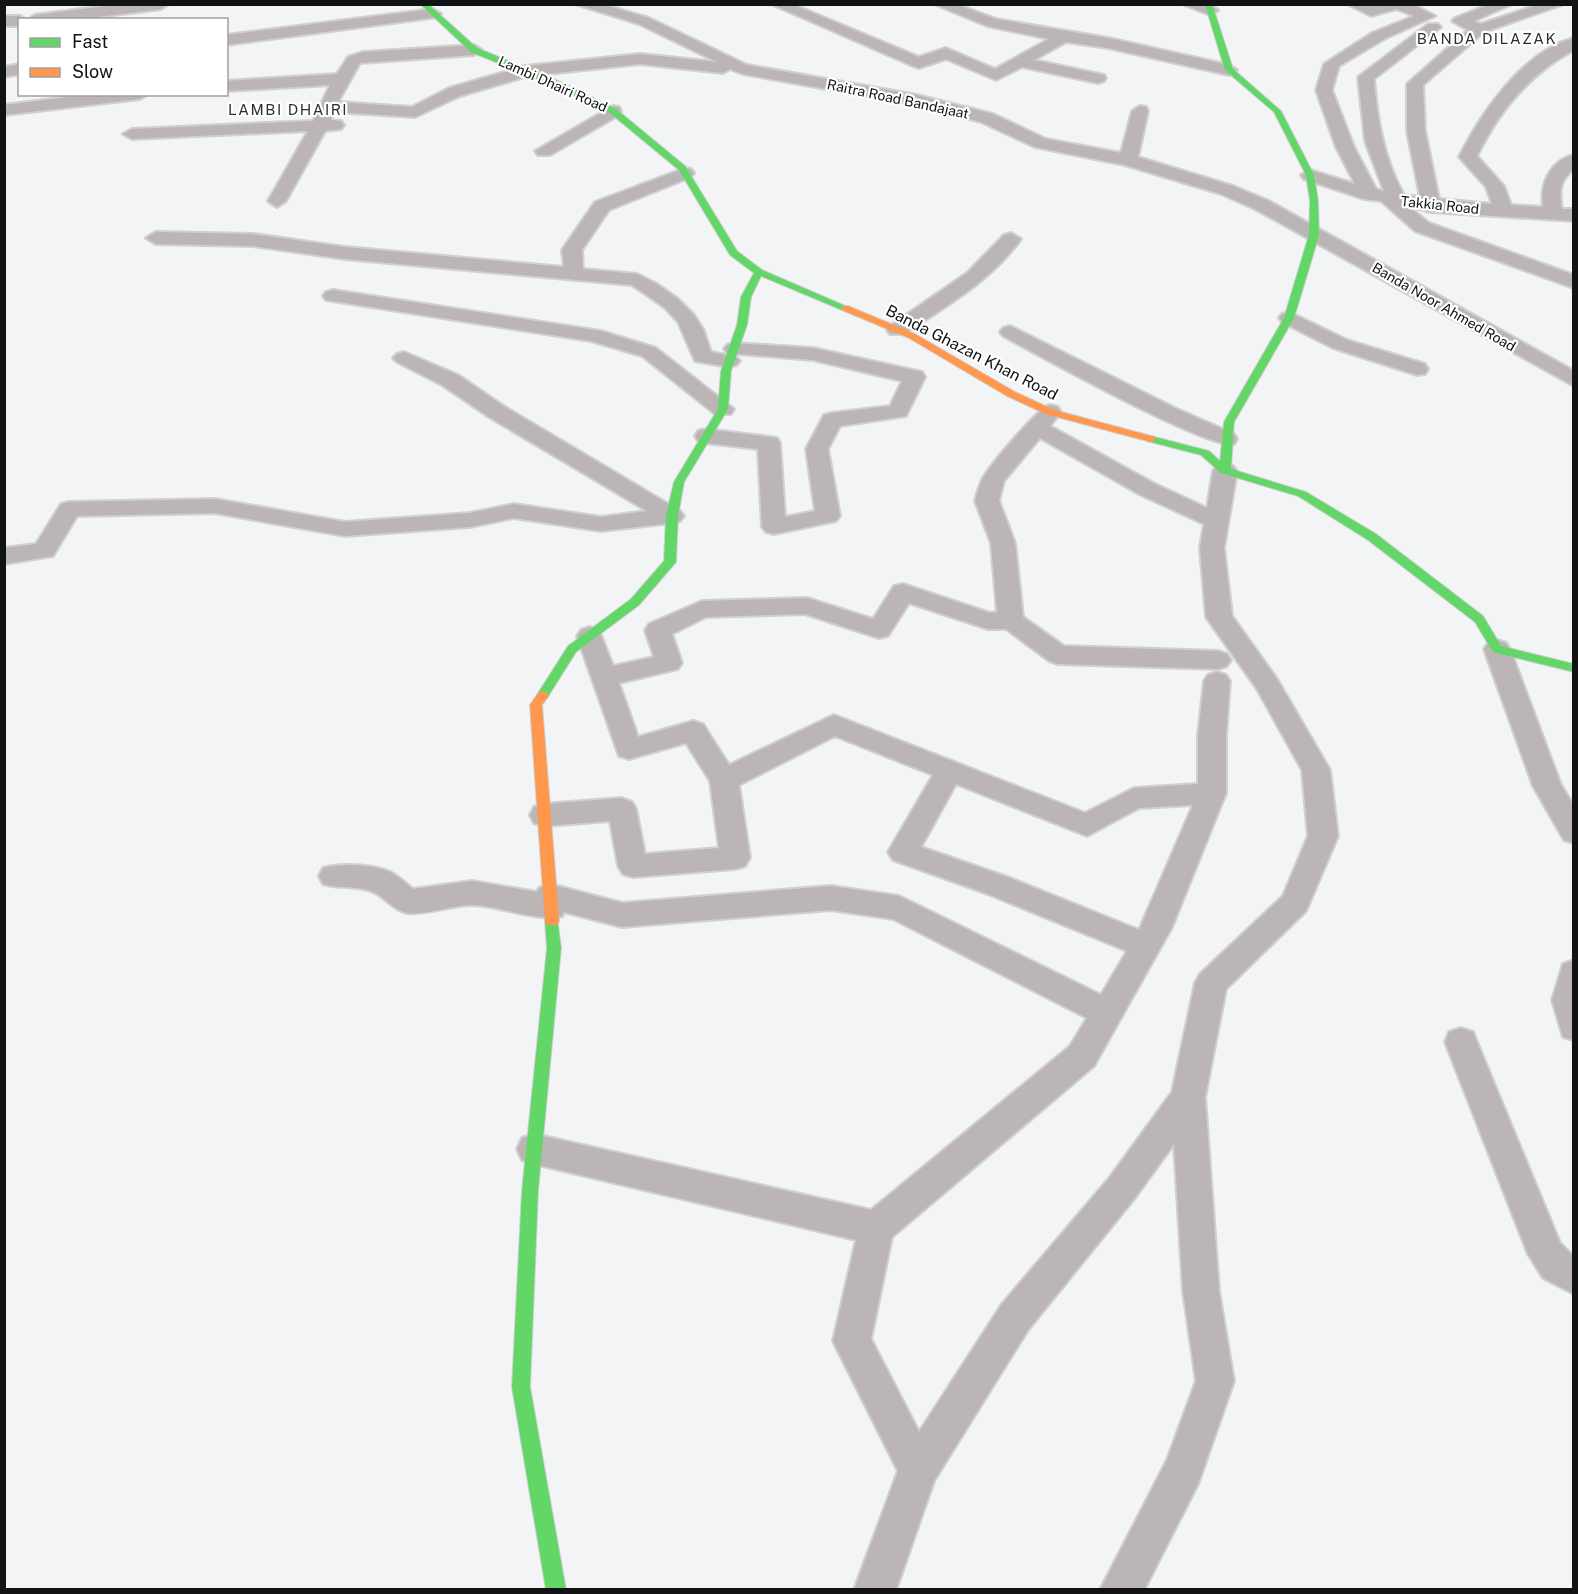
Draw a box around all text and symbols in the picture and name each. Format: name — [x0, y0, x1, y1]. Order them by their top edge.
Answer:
legend — [18, 18, 228, 96]
district label: BANDA DILAZAK — [1417, 30, 1557, 47]
text: Fast — [72, 31, 108, 52]
street label: Lambi Dhairi Road — [496, 53, 610, 115]
text: Slow — [72, 61, 113, 82]
street label: Raitra Road Bandajaat — [826, 76, 970, 122]
district label: LAMBI DHAIRI — [228, 101, 348, 118]
street label: Takkia Road — [1400, 193, 1480, 217]
street label: Banda Noor Ahmed Road — [1369, 259, 1519, 355]
street label: Banda Ghazan Khan Road — [883, 301, 1061, 404]

